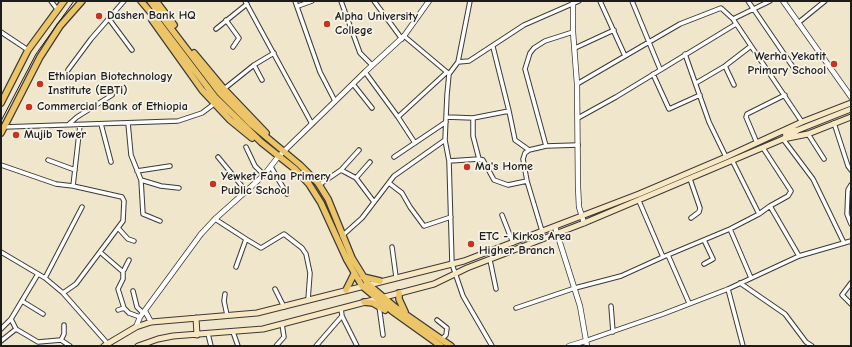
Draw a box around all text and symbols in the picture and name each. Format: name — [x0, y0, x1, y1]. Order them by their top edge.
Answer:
place label: Dashen Bank HQ — [107, 9, 196, 23]
place label: Alpha University College — [335, 10, 418, 38]
marker: Dashen Bank HQ — [94, 11, 104, 21]
marker: Alpha University College — [322, 19, 332, 29]
place label: Werha Yekatit Primary School — [748, 50, 826, 78]
marker: Werha Yekatit Primary School — [829, 59, 839, 69]
place label: Ethiopian Biotechnology Institute (EBTi) — [48, 70, 172, 98]
marker: Ethiopian Biotechnology Institute (EBTi) — [35, 79, 45, 89]
place label: Commercial Bank of Ethiopia — [37, 100, 188, 114]
marker: Commercial Bank of Ethiopia — [24, 102, 34, 112]
place label: Mujib Tower — [24, 128, 86, 142]
marker: Mujib Tower — [11, 130, 21, 140]
place label: Ma's Home — [475, 160, 533, 174]
marker: Ma's Home — [462, 162, 472, 172]
place label: Yewket Fana Primery Public School — [221, 170, 330, 198]
marker: Yewket Fana Primery Public School — [208, 179, 218, 189]
place label: ETC - Kirkos Area Higher Branch — [479, 230, 571, 258]
marker: ETC - Kirkos Area Higher Branch — [466, 239, 476, 249]

